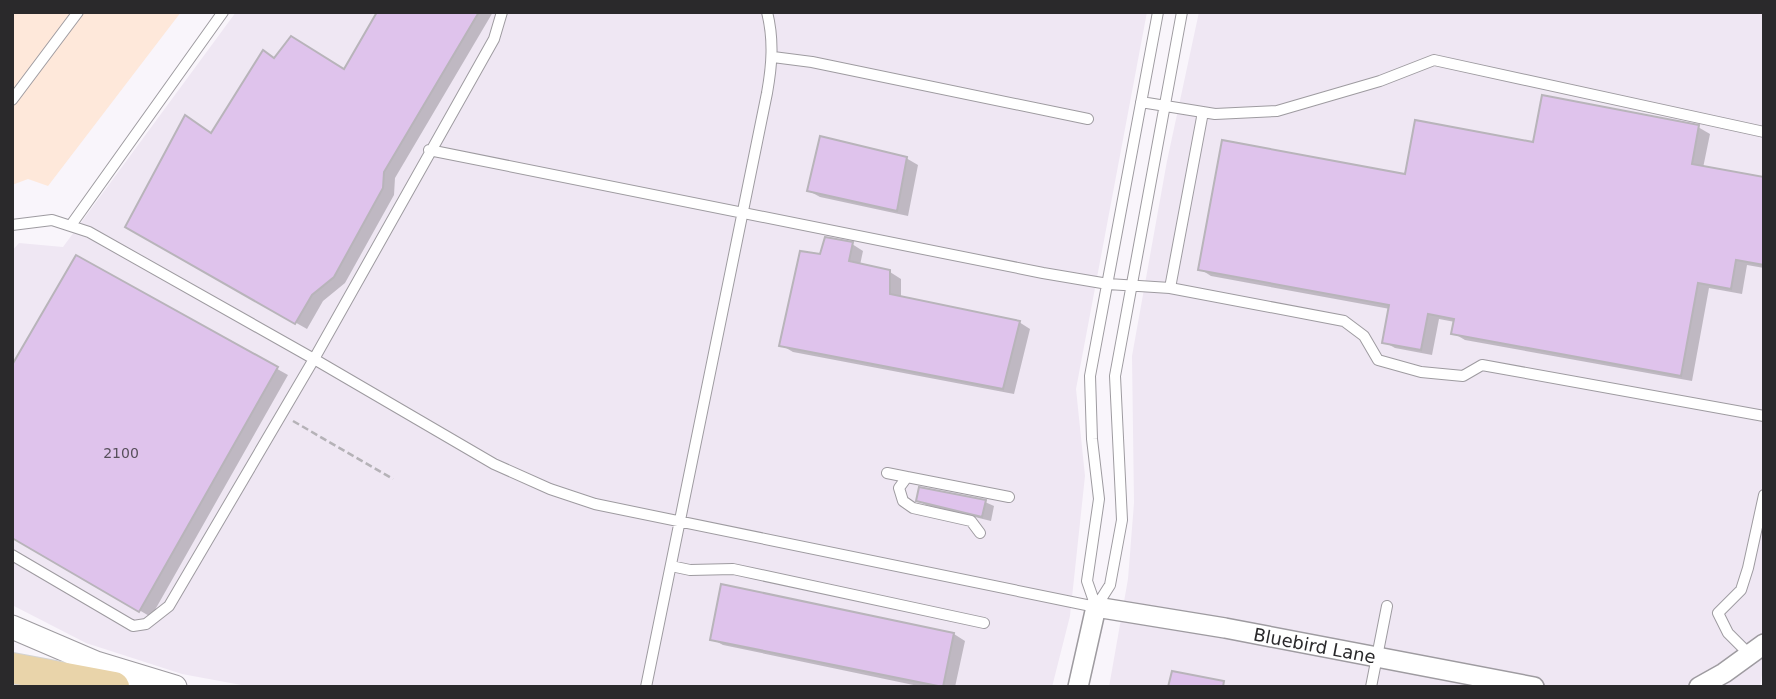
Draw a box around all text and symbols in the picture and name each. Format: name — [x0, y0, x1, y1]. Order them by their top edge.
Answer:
house number: 2100 — [103, 445, 139, 461]
street label: Bluebird Lane — [1252, 623, 1378, 667]

